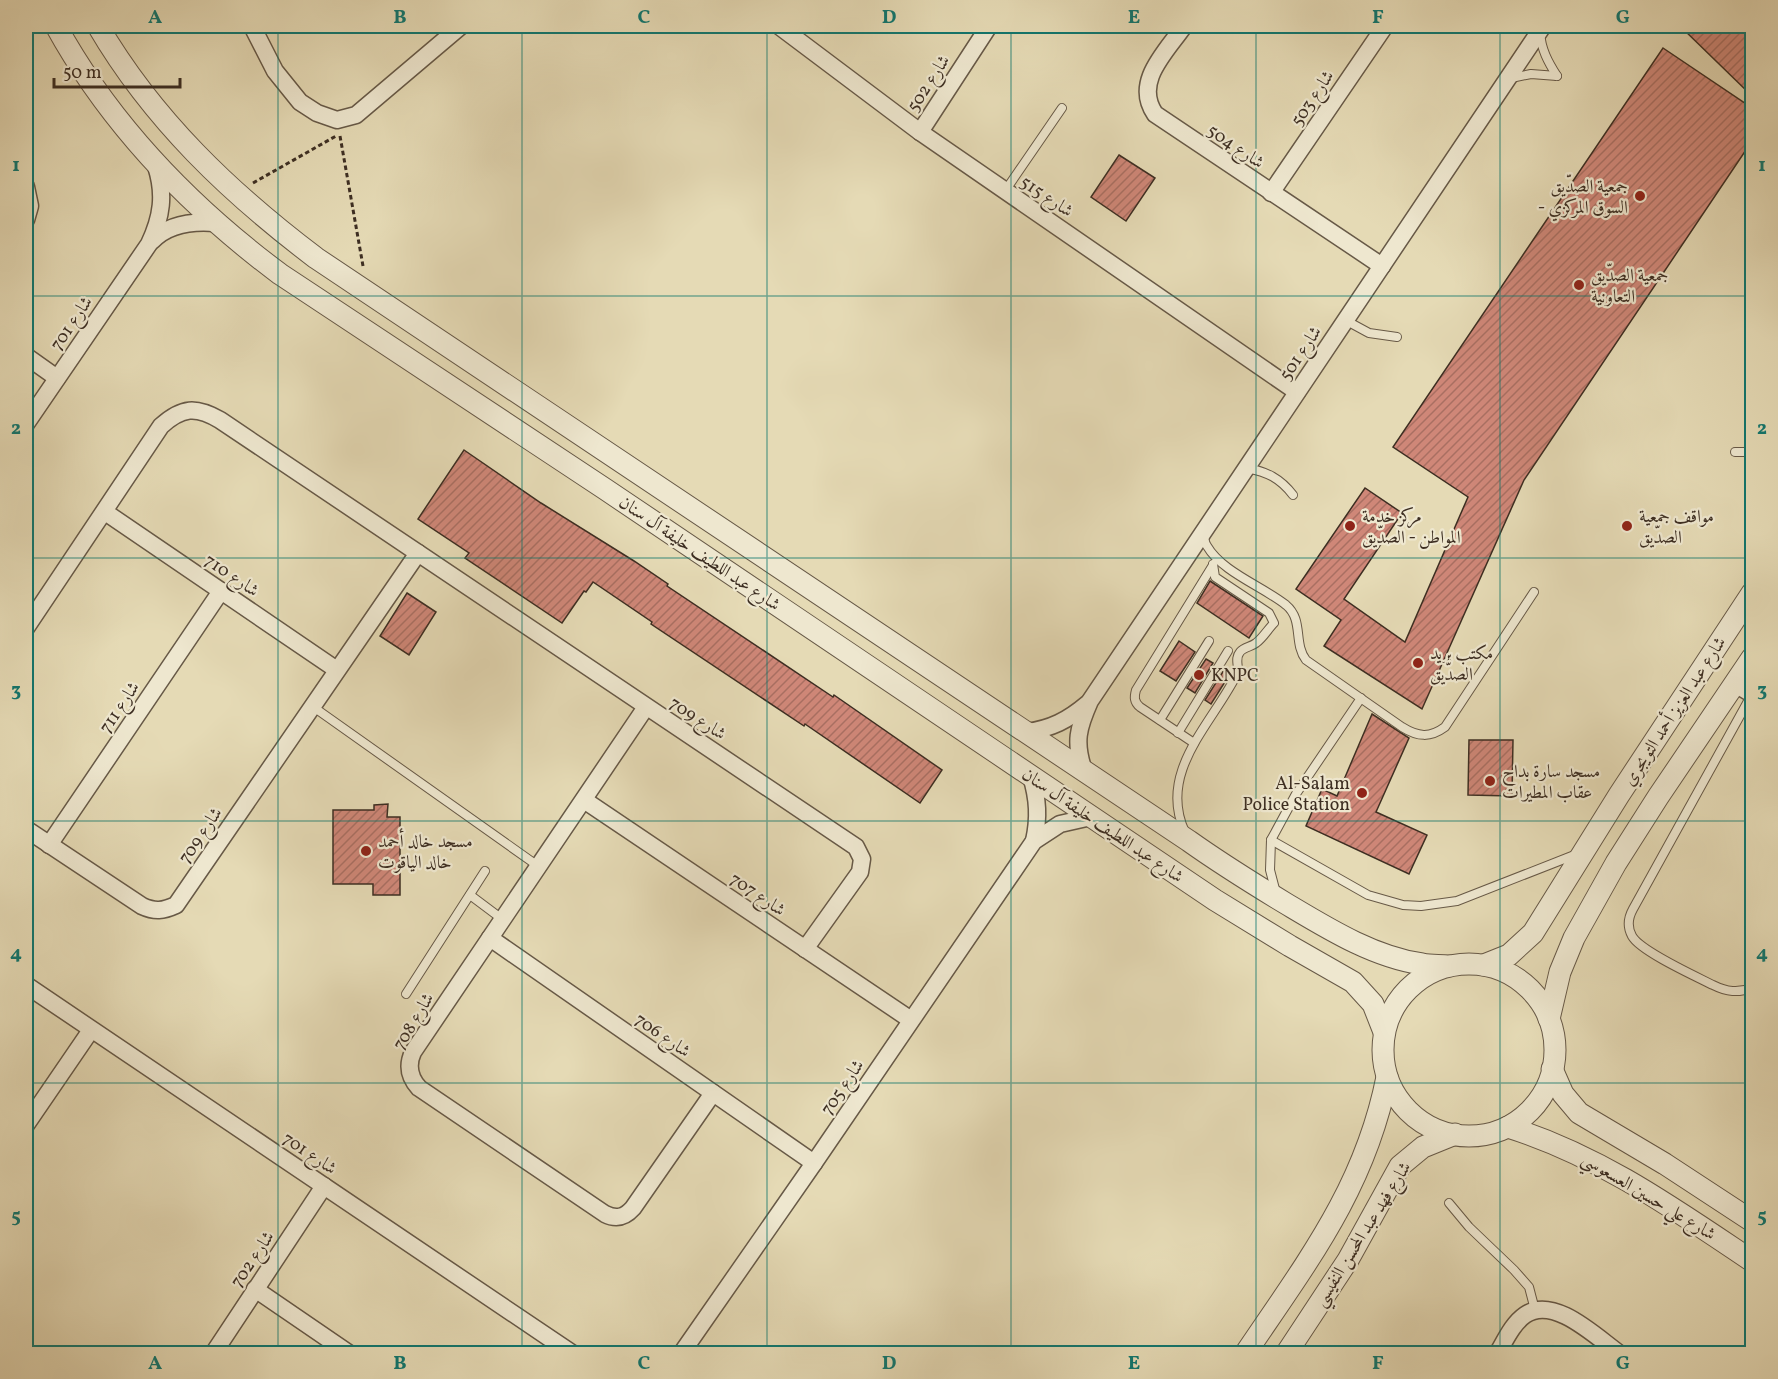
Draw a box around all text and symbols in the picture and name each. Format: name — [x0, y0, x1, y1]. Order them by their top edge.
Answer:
text: A — [148, 4, 162, 32]
text: B — [393, 4, 407, 32]
text: C — [638, 4, 651, 32]
text: D — [882, 4, 896, 32]
text: E — [1128, 4, 1140, 32]
text: F — [1372, 4, 1384, 32]
text: G — [1616, 4, 1630, 32]
street label: شارع 502 — [901, 50, 958, 118]
scale bar — [54, 51, 180, 89]
text: 50 m — [63, 61, 102, 86]
street label: شارع 503 — [1285, 66, 1342, 132]
street label: شارع 504 — [1201, 119, 1269, 176]
text: 1 — [12, 152, 20, 180]
text: 1 — [1758, 152, 1766, 180]
street label: شارع 515 — [1014, 170, 1078, 225]
place label: جمعية الصدّيق - السوق المركزي — [1538, 174, 1628, 222]
marker: جمعية الصدّيق - السوق المركزي — [1633, 189, 1647, 203]
place label: جمعية الصدّيق التعاونية — [1591, 263, 1668, 310]
marker: جمعية الصدّيق التعاونية — [1572, 278, 1586, 292]
street label: شارع 701 — [45, 292, 100, 357]
street label: شارع 501 — [1274, 322, 1329, 387]
text: 2 — [11, 415, 21, 443]
text: 2 — [1757, 415, 1767, 443]
street label: شارع عبد اللطيف خليفة آل سنان — [613, 491, 785, 619]
place label: مركز خدمة المواطن - الصدّيق — [1362, 505, 1461, 551]
place label: مواقف جمعية الصدّيق — [1639, 505, 1714, 551]
marker: مركز خدمة المواطن - الصدّيق — [1343, 519, 1357, 533]
marker: مواقف جمعية الصدّيق — [1620, 519, 1634, 533]
street label: شارع 710 — [198, 549, 264, 605]
street label: شارع عبد العزيز أحمد التويجري — [1616, 631, 1734, 792]
place label: مكتب بريد الصدّيق — [1430, 642, 1493, 688]
marker: مكتب بريد الصدّيق — [1411, 656, 1425, 670]
place label: KNPC — [1211, 664, 1259, 689]
marker: KNPC — [1192, 668, 1206, 682]
text: 3 — [11, 677, 21, 705]
street label: شارع 711 — [94, 677, 148, 739]
text: 3 — [1757, 677, 1767, 705]
street label: شارع 709 — [663, 692, 731, 748]
place label: مسجد سارة بداح عقاب المطيرات — [1502, 760, 1600, 806]
street label: شارع عبد اللطيف خليفة آل سنان — [1016, 763, 1188, 891]
place label: Al-Salam Police Station — [1243, 772, 1350, 818]
marker: مسجد سارة بداح عقاب المطيرات — [1483, 774, 1497, 788]
marker: Al-Salam Police Station — [1355, 786, 1369, 800]
street label: شارع 709 — [173, 803, 230, 870]
place label: مسجد خالد أحمد خالد الياقوت — [378, 828, 473, 876]
marker: مسجد خالد أحمد خالد الياقوت — [359, 844, 373, 858]
street label: شارع 707 — [724, 867, 790, 924]
text: 4 — [10, 940, 22, 968]
text: 4 — [1756, 940, 1768, 968]
street label: شارع 708 — [387, 988, 442, 1056]
street label: شارع 706 — [629, 1008, 695, 1065]
street label: شارع 705 — [815, 1055, 872, 1121]
street label: شارع 701 — [276, 1127, 341, 1182]
street label: شارع علي حسين العسعوسي — [1575, 1147, 1720, 1250]
street label: شارع فهد عبد المحسن النفيسي — [1308, 1157, 1421, 1314]
text: 5 — [11, 1203, 21, 1231]
text: 5 — [1757, 1203, 1767, 1231]
street label: شارع 702 — [225, 1227, 282, 1294]
text: A — [148, 1350, 162, 1378]
text: B — [393, 1350, 407, 1378]
text: C — [638, 1350, 651, 1378]
text: D — [882, 1350, 896, 1378]
text: E — [1128, 1350, 1140, 1378]
text: F — [1372, 1350, 1384, 1378]
text: G — [1616, 1350, 1630, 1378]

